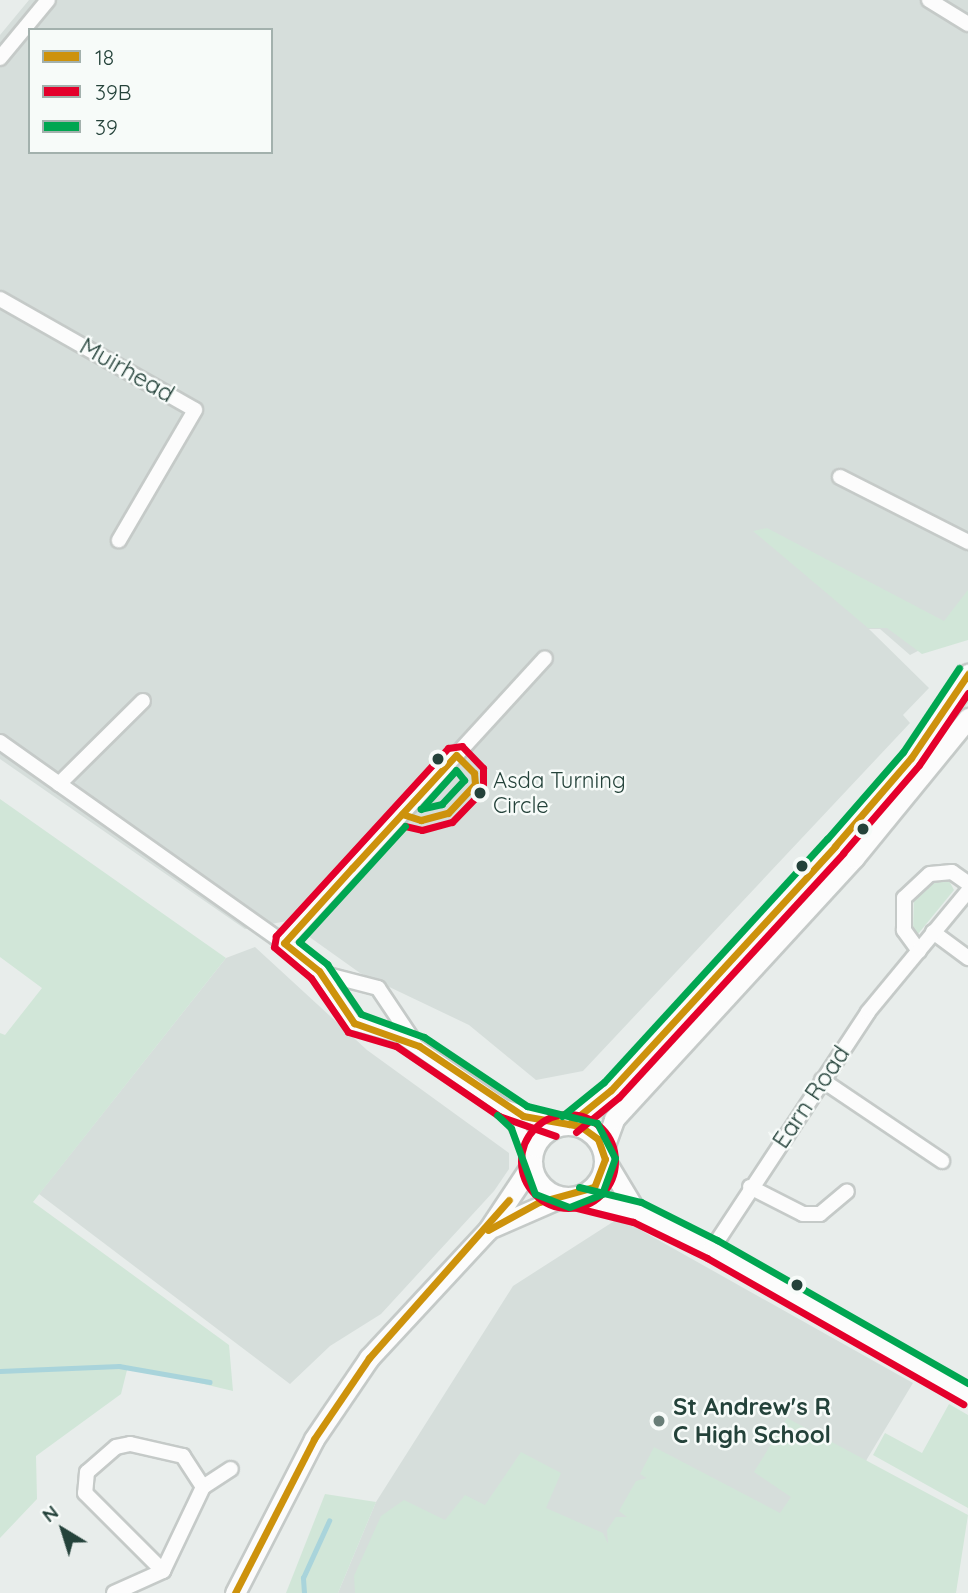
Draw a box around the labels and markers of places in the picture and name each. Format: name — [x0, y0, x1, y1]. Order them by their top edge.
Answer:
unlabelled marker — [431, 752, 445, 766]
place label: Asda Turning Circle — [493, 767, 626, 818]
marker: Asda Turning Circle — [473, 786, 487, 800]
unlabelled marker — [856, 822, 870, 836]
unlabelled marker — [795, 859, 809, 873]
unlabelled marker — [790, 1278, 804, 1292]
place label: St Andrew's R C High School — [673, 1393, 831, 1449]
marker: St Andrew's R C High School — [651, 1413, 667, 1429]

